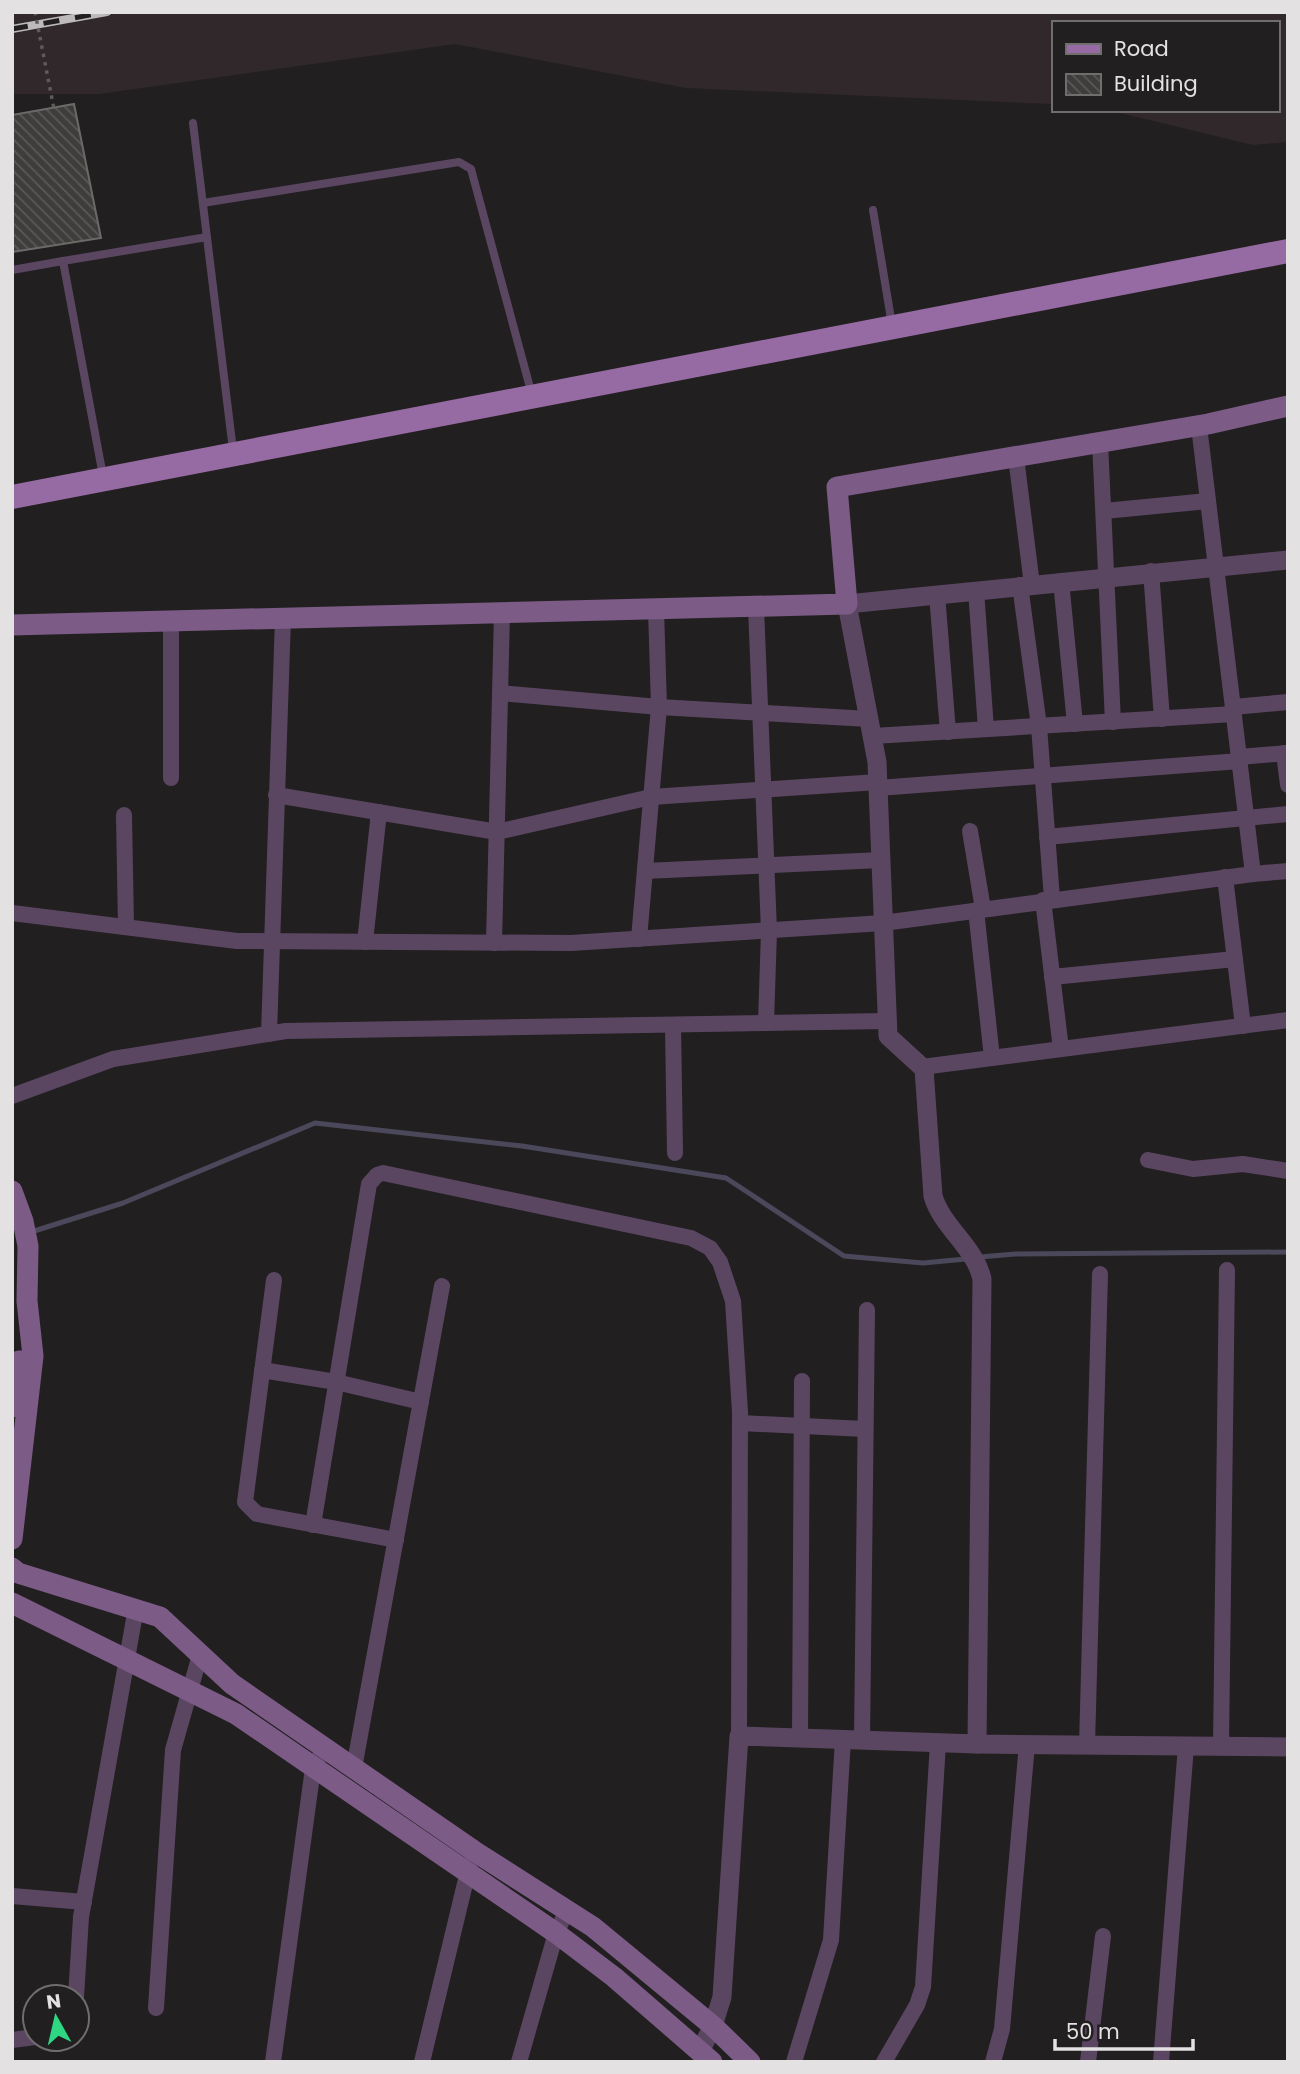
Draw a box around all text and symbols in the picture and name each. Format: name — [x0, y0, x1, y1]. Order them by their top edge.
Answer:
legend — [1052, 21, 1279, 112]
text: Road — [1114, 34, 1169, 63]
text: Building — [1114, 69, 1198, 98]
north arrow — [21, 1983, 91, 2053]
text: N — [45, 1987, 63, 2016]
scale bar — [1055, 2008, 1193, 2052]
text: 50 m — [1066, 2017, 1120, 2046]

